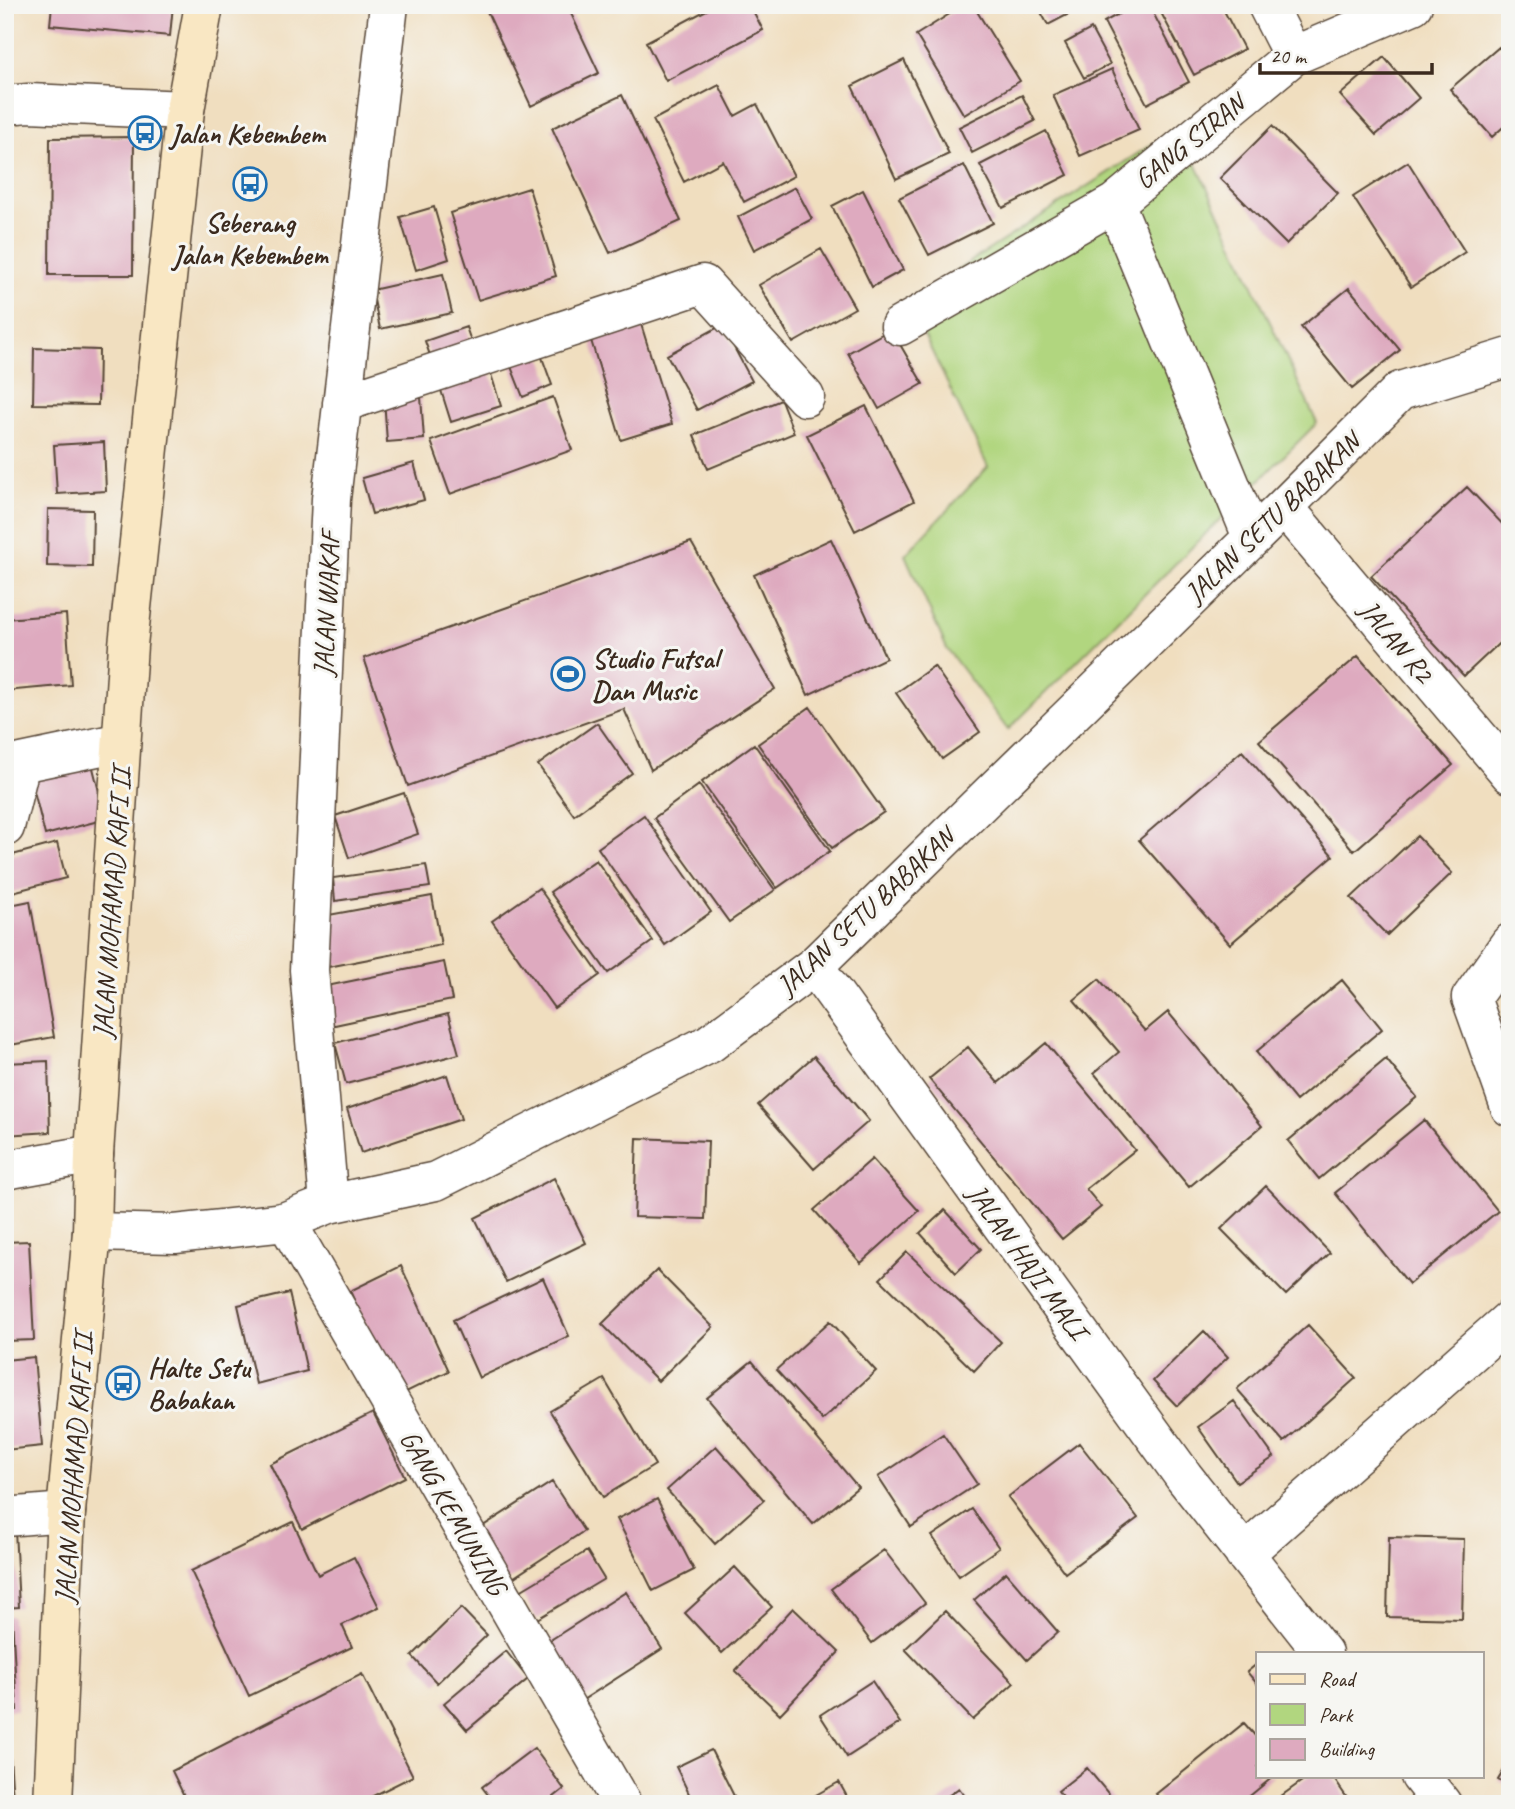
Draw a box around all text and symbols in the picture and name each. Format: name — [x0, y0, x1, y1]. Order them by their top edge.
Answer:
scale bar — [1260, 32, 1431, 76]
text: 20 m — [1270, 43, 1308, 69]
street label: GANG SIRAN — [1127, 84, 1255, 197]
bus stop icon: Jalan Kebembem — [126, 114, 164, 152]
place label: Jalan Kebembem — [168, 116, 327, 151]
bus stop icon: Seberang Jalan Kebembem — [231, 165, 269, 203]
place label: Seberang Jalan Kebembem — [170, 205, 330, 272]
street label: JALAN SETU BABAKAN — [1176, 422, 1370, 611]
street label: JALAN WAKAF — [305, 526, 348, 679]
street label: JALAN R2 — [1351, 591, 1443, 692]
place label: Studio Futsal Dan Music — [592, 641, 723, 708]
sports icon: Studio Futsal Dan Music — [549, 655, 587, 693]
street label: JALAN MOHAMAD KAFI II — [84, 761, 139, 1042]
street label: JALAN SETU BABAKAN — [768, 817, 965, 1004]
street label: JALAN HAJI MALI — [958, 1175, 1099, 1350]
street label: JALAN MOHAMAD KAFI II — [46, 1326, 101, 1607]
place label: Halte Setu Babakan — [148, 1350, 252, 1417]
bus stop icon: Halte Setu Babakan — [104, 1364, 142, 1402]
street label: GANG KEMUNING — [392, 1424, 516, 1603]
legend — [1256, 1652, 1484, 1778]
text: Road — [1319, 1666, 1358, 1692]
text: Park — [1319, 1702, 1354, 1728]
text: Building — [1319, 1736, 1376, 1762]

